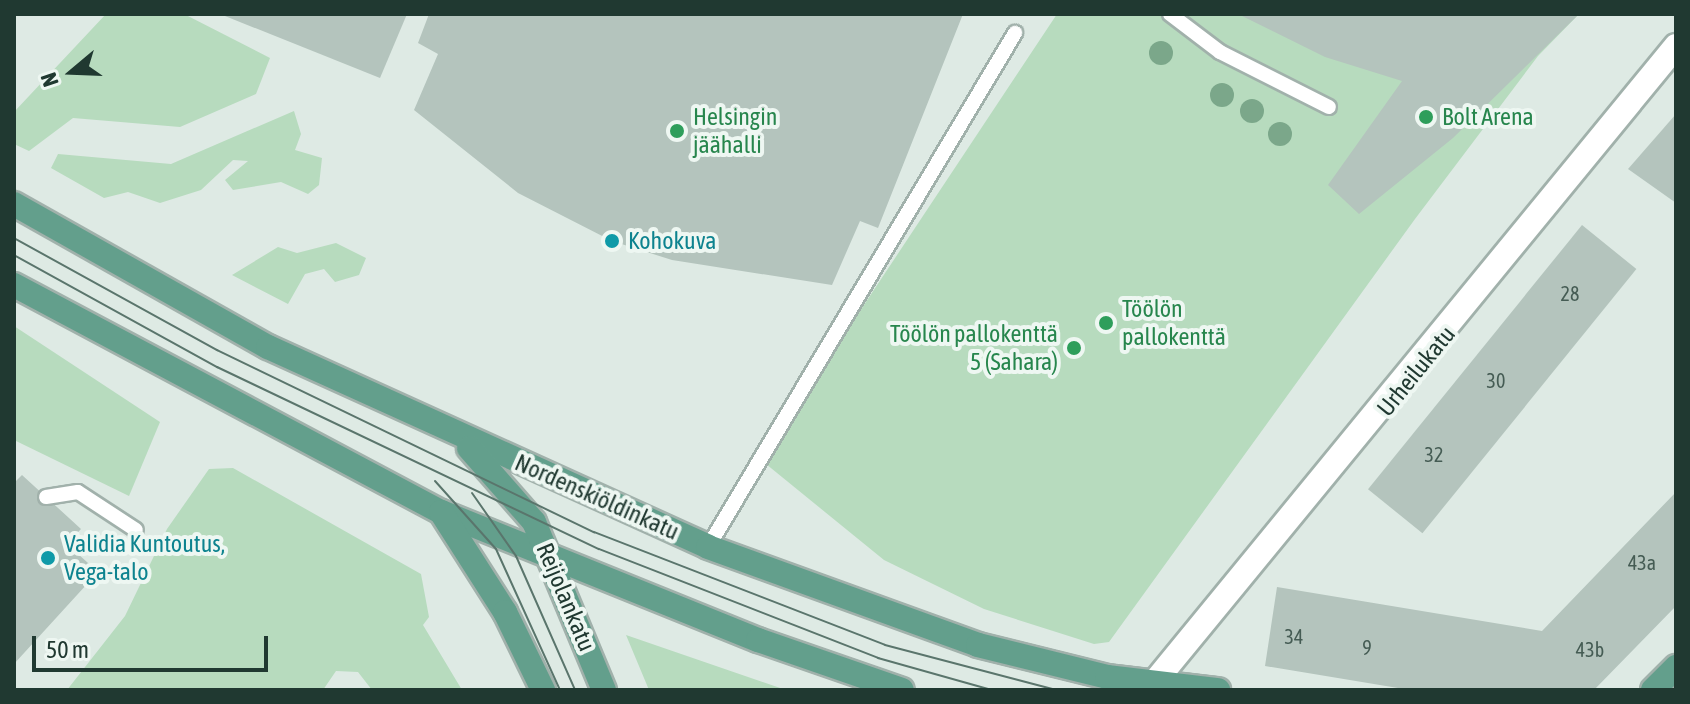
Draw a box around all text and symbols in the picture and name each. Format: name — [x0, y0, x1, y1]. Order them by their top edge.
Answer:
north arrow — [32, 32, 112, 112]
text: N — [35, 69, 64, 90]
place label: Helsingin jäähalli — [693, 103, 777, 159]
place label: Bolt Arena — [1442, 103, 1534, 131]
marker: Bolt Arena — [1417, 108, 1435, 126]
marker: Helsingin jäähalli — [668, 122, 686, 140]
place label: Kohokuva — [628, 227, 716, 255]
marker: Kohokuva — [603, 232, 621, 250]
house number: 28 — [1561, 281, 1579, 305]
place label: Töölön pallokenttä — [1122, 295, 1226, 351]
marker: Töölön pallokenttä — [1097, 314, 1115, 332]
place label: Töölön pallokenttä 5 (Sahara) — [890, 320, 1058, 376]
street label: Urheilukatu — [1371, 320, 1461, 422]
marker: Töölön pallokenttä 5 (Sahara) — [1065, 339, 1083, 357]
house number: 30 — [1487, 368, 1505, 392]
house number: 32 — [1425, 442, 1443, 466]
street label: Nordenskiöldinkatu — [511, 448, 683, 546]
place label: Validia Kuntoutus, Vega-talo — [64, 530, 225, 586]
street label: Reijolankatu — [530, 539, 602, 655]
marker: Validia Kuntoutus, Vega-talo — [39, 549, 57, 567]
house number: 43a — [1628, 550, 1656, 574]
scale bar — [36, 620, 272, 670]
house number: 34 — [1285, 624, 1303, 648]
house number: 9 — [1362, 635, 1372, 659]
text: 50 m — [46, 636, 89, 663]
house number: 43b — [1576, 637, 1604, 661]

